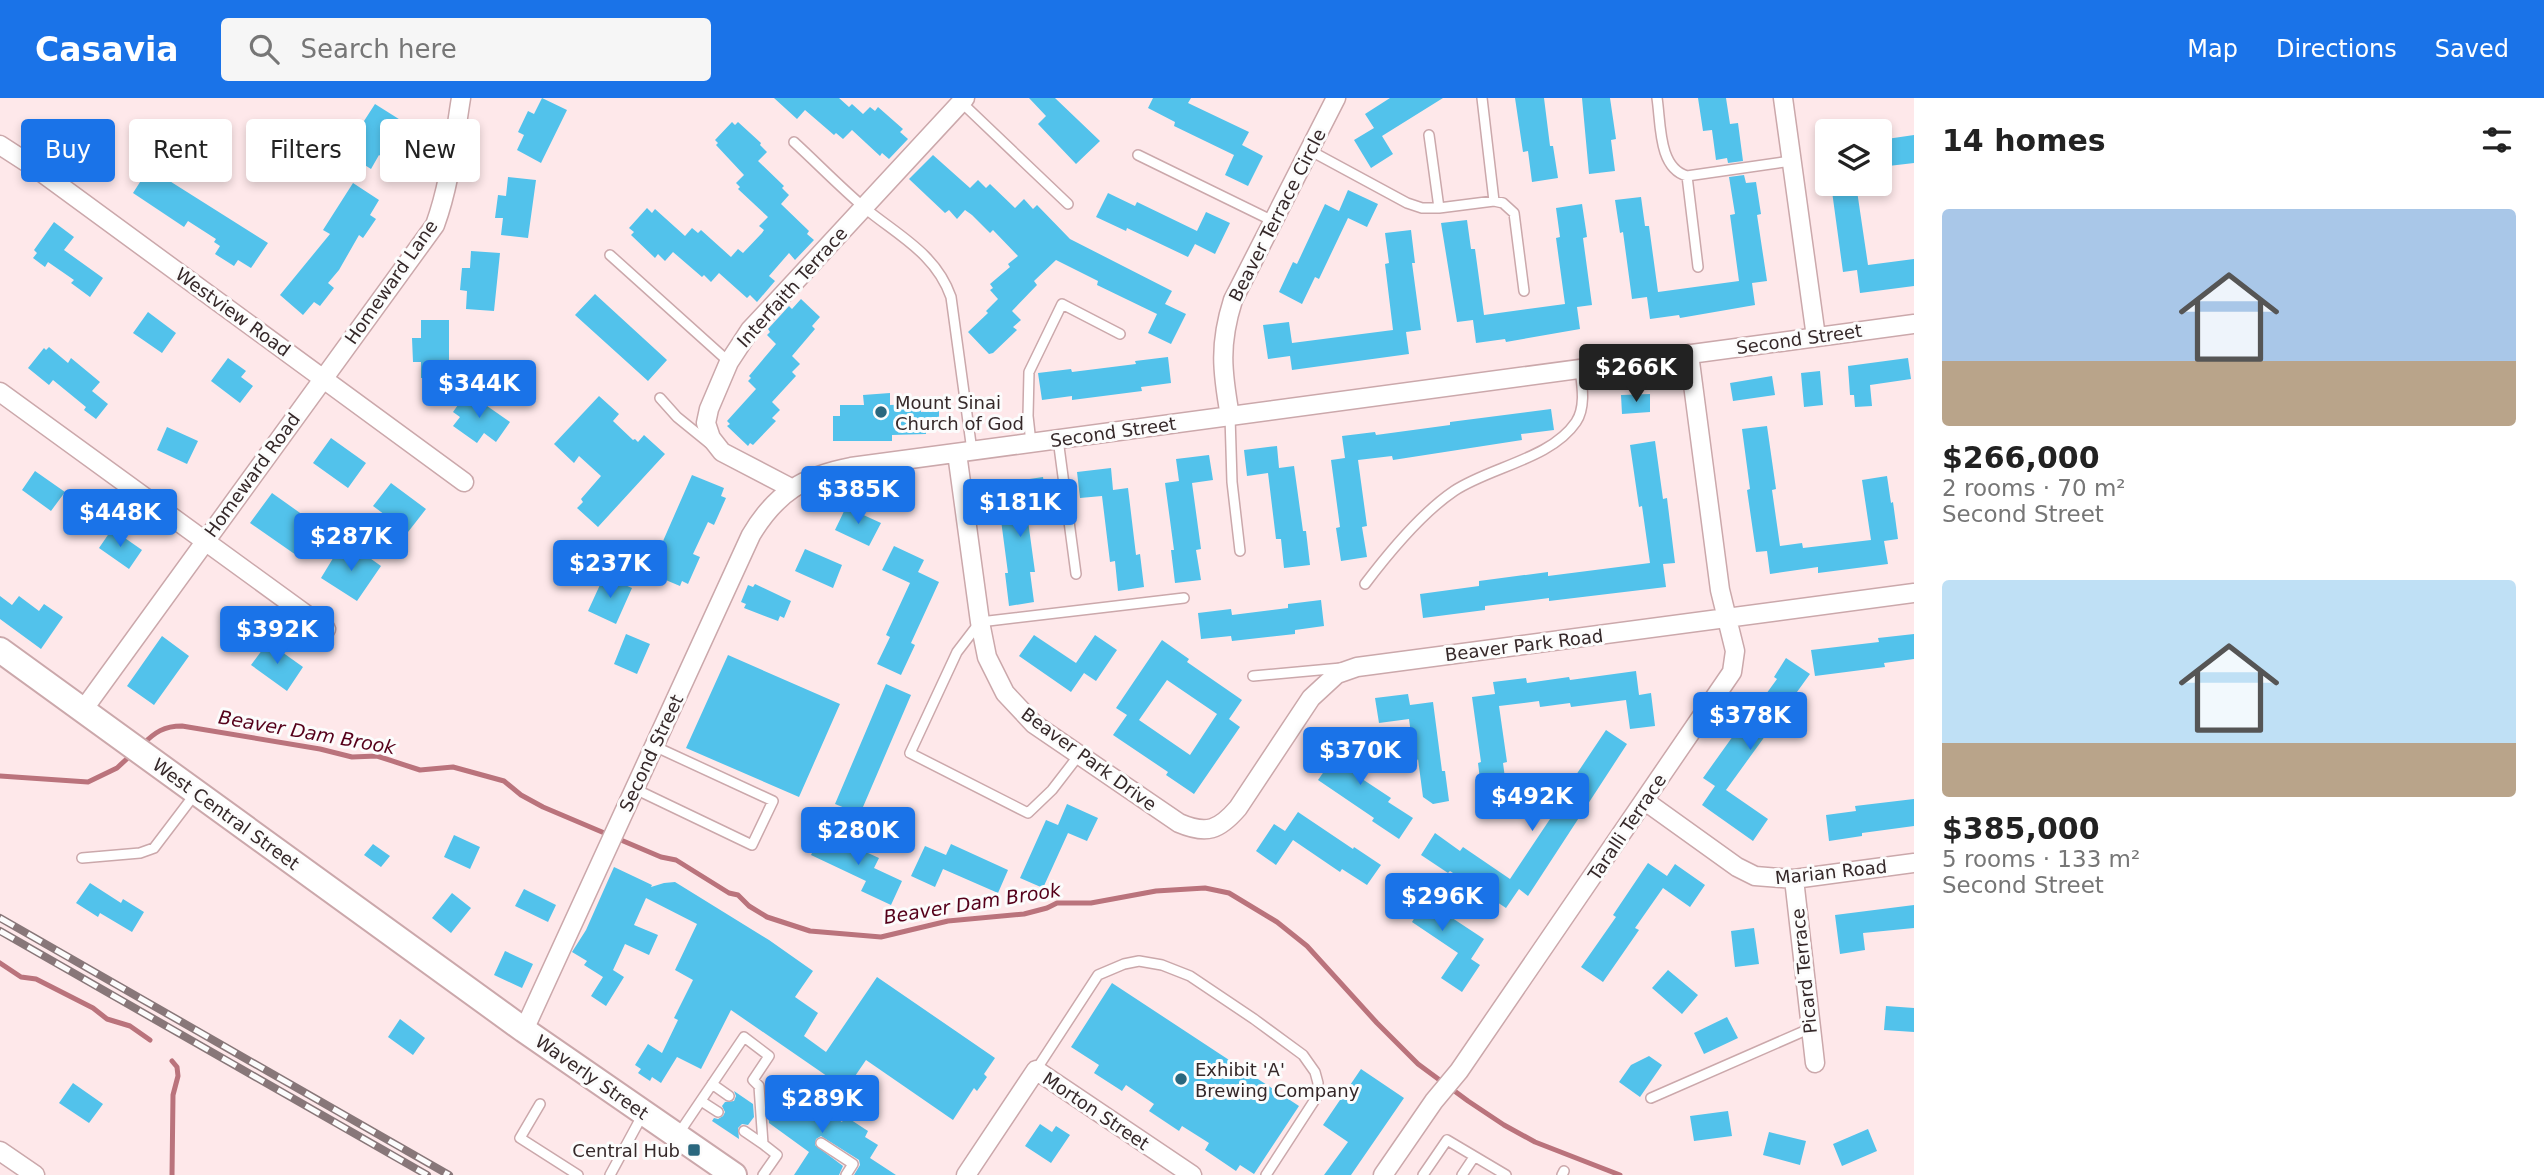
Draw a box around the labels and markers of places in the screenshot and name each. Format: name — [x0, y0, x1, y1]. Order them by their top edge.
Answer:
pin: $266K — [1587, 344, 1685, 404]
pin: $344K — [430, 360, 528, 420]
place label: Mount Sinai Church of God — [895, 392, 1024, 434]
marker: Mount Sinai Church of God — [873, 404, 889, 420]
pin: $385K — [809, 466, 907, 526]
pin: $181K — [971, 480, 1069, 539]
pin: $448K — [71, 490, 169, 549]
pin: $287K — [302, 514, 400, 573]
pin: $237K — [561, 540, 659, 600]
pin: $392K — [228, 606, 326, 666]
pin: $378K — [1701, 692, 1799, 752]
pin: $370K — [1311, 728, 1409, 787]
pin: $492K — [1483, 774, 1581, 833]
pin: $280K — [809, 808, 907, 867]
pin: $296K — [1393, 874, 1491, 933]
place label: Exhibit 'A' Brewing Company — [1195, 1059, 1360, 1101]
marker: Exhibit 'A' Brewing Company — [1173, 1071, 1189, 1087]
pin: $289K — [773, 1076, 871, 1135]
place label: Central Hub — [572, 1140, 680, 1161]
marker: Central Hub — [686, 1142, 702, 1158]

